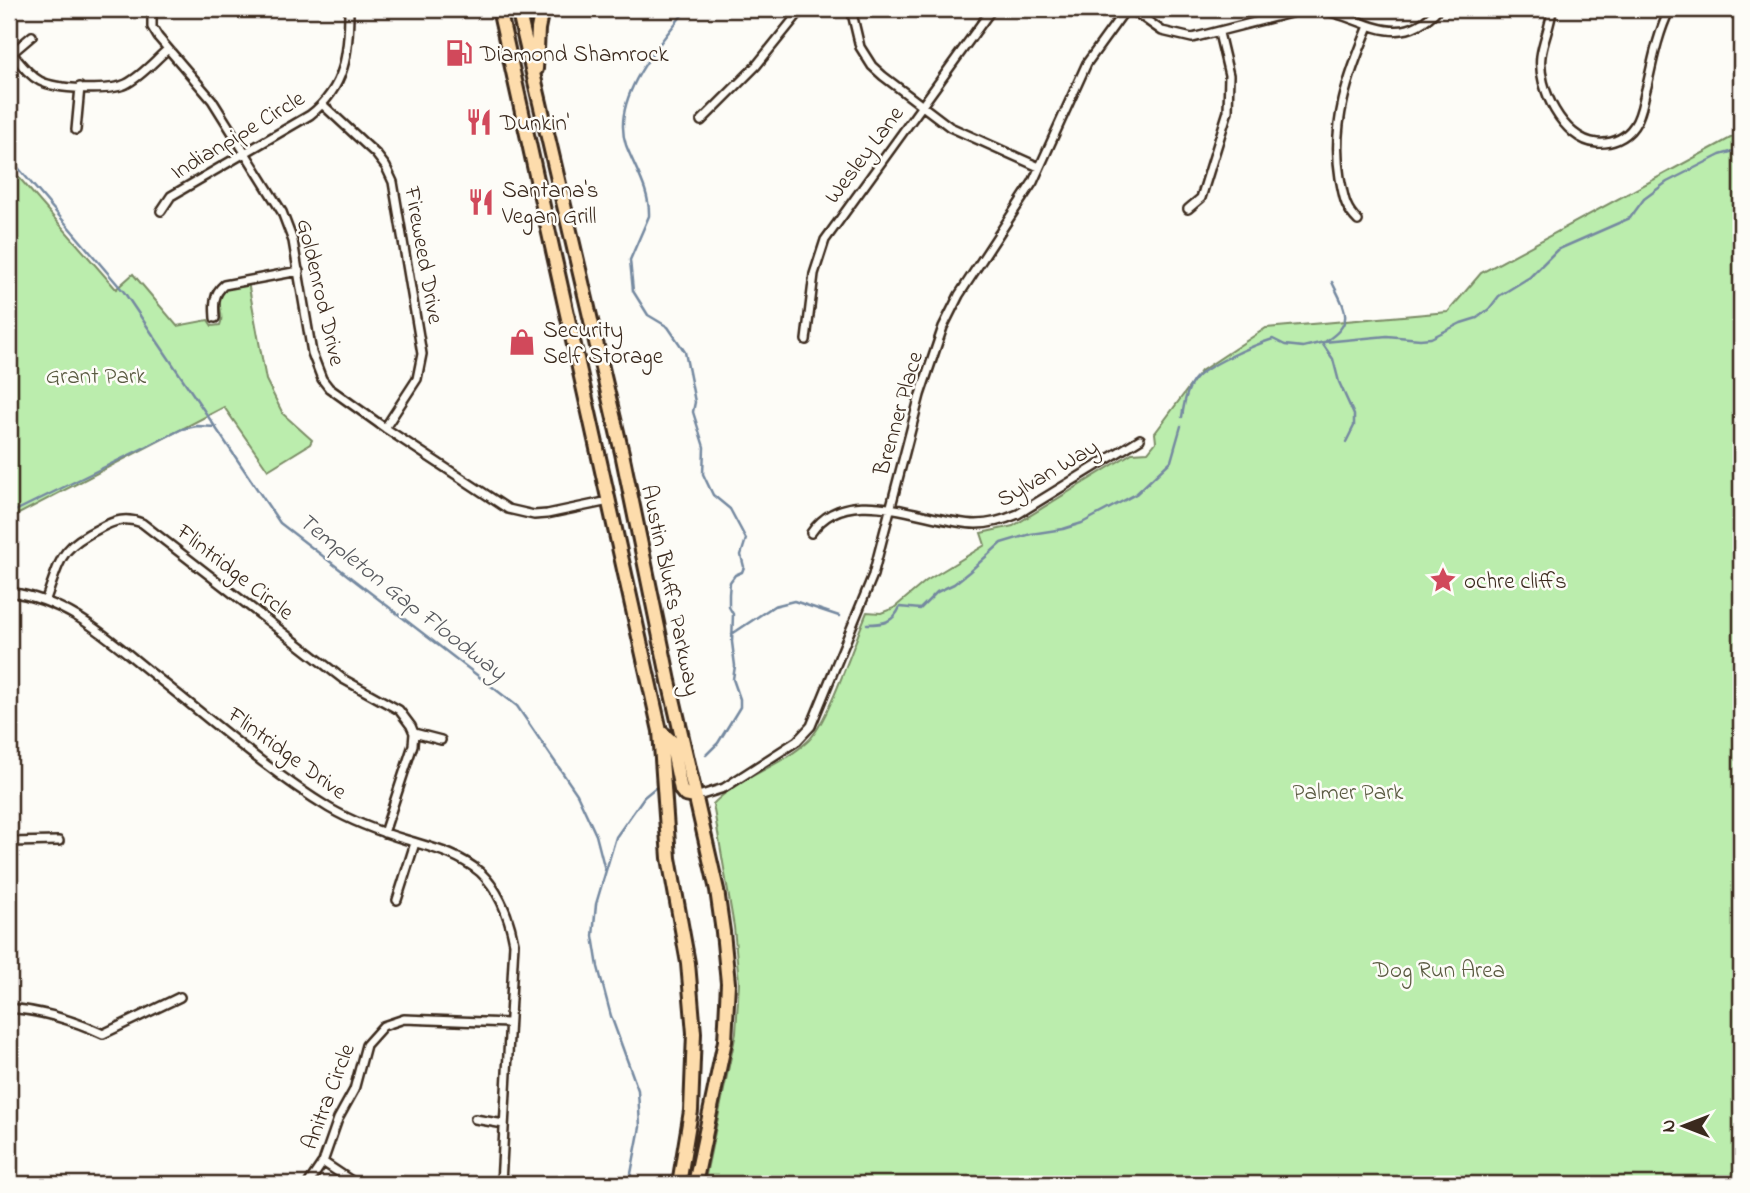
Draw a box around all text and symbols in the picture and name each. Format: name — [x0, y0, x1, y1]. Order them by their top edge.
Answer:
fuel station icon: Diamond Shamrock — [444, 38, 474, 68]
place label: Diamond Shamrock — [479, 39, 670, 72]
street label: Indianpipe Circle — [165, 83, 312, 189]
street label: Wesley Lane — [817, 99, 915, 213]
restaurant icon: Dunkin' — [464, 107, 494, 137]
place label: Dunkin' — [499, 108, 569, 141]
place label: Santana's Vegan Grill — [501, 175, 599, 235]
street label: Fireweed Drive — [394, 183, 451, 327]
restaurant icon: Santana's Vegan Grill — [466, 187, 496, 217]
street label: Goldenrod Drive — [287, 216, 353, 370]
place label: Security Self Storage — [543, 315, 664, 375]
shop icon: Security Self Storage — [507, 327, 537, 357]
street label: Brenner Place — [866, 347, 933, 480]
park label: Grant Park — [46, 361, 147, 394]
street label: Sylvan Way — [991, 432, 1106, 518]
street label: Austin Bluffs Parkway — [629, 482, 708, 699]
water label: Templeton Gap Floodway — [290, 505, 514, 691]
street label: Flintridge Circle — [167, 516, 301, 631]
place icon: ochre cliffs — [1428, 565, 1458, 595]
place label: ochre cliffs — [1464, 566, 1567, 599]
street label: Flintridge Drive — [219, 699, 354, 810]
park label: Palmer Park — [1293, 777, 1404, 810]
park label: Dog Run Area — [1372, 955, 1505, 989]
street label: Anitra Circle — [294, 1039, 365, 1155]
north arrow — [1648, 1092, 1718, 1162]
text: N — [1656, 1119, 1683, 1132]

